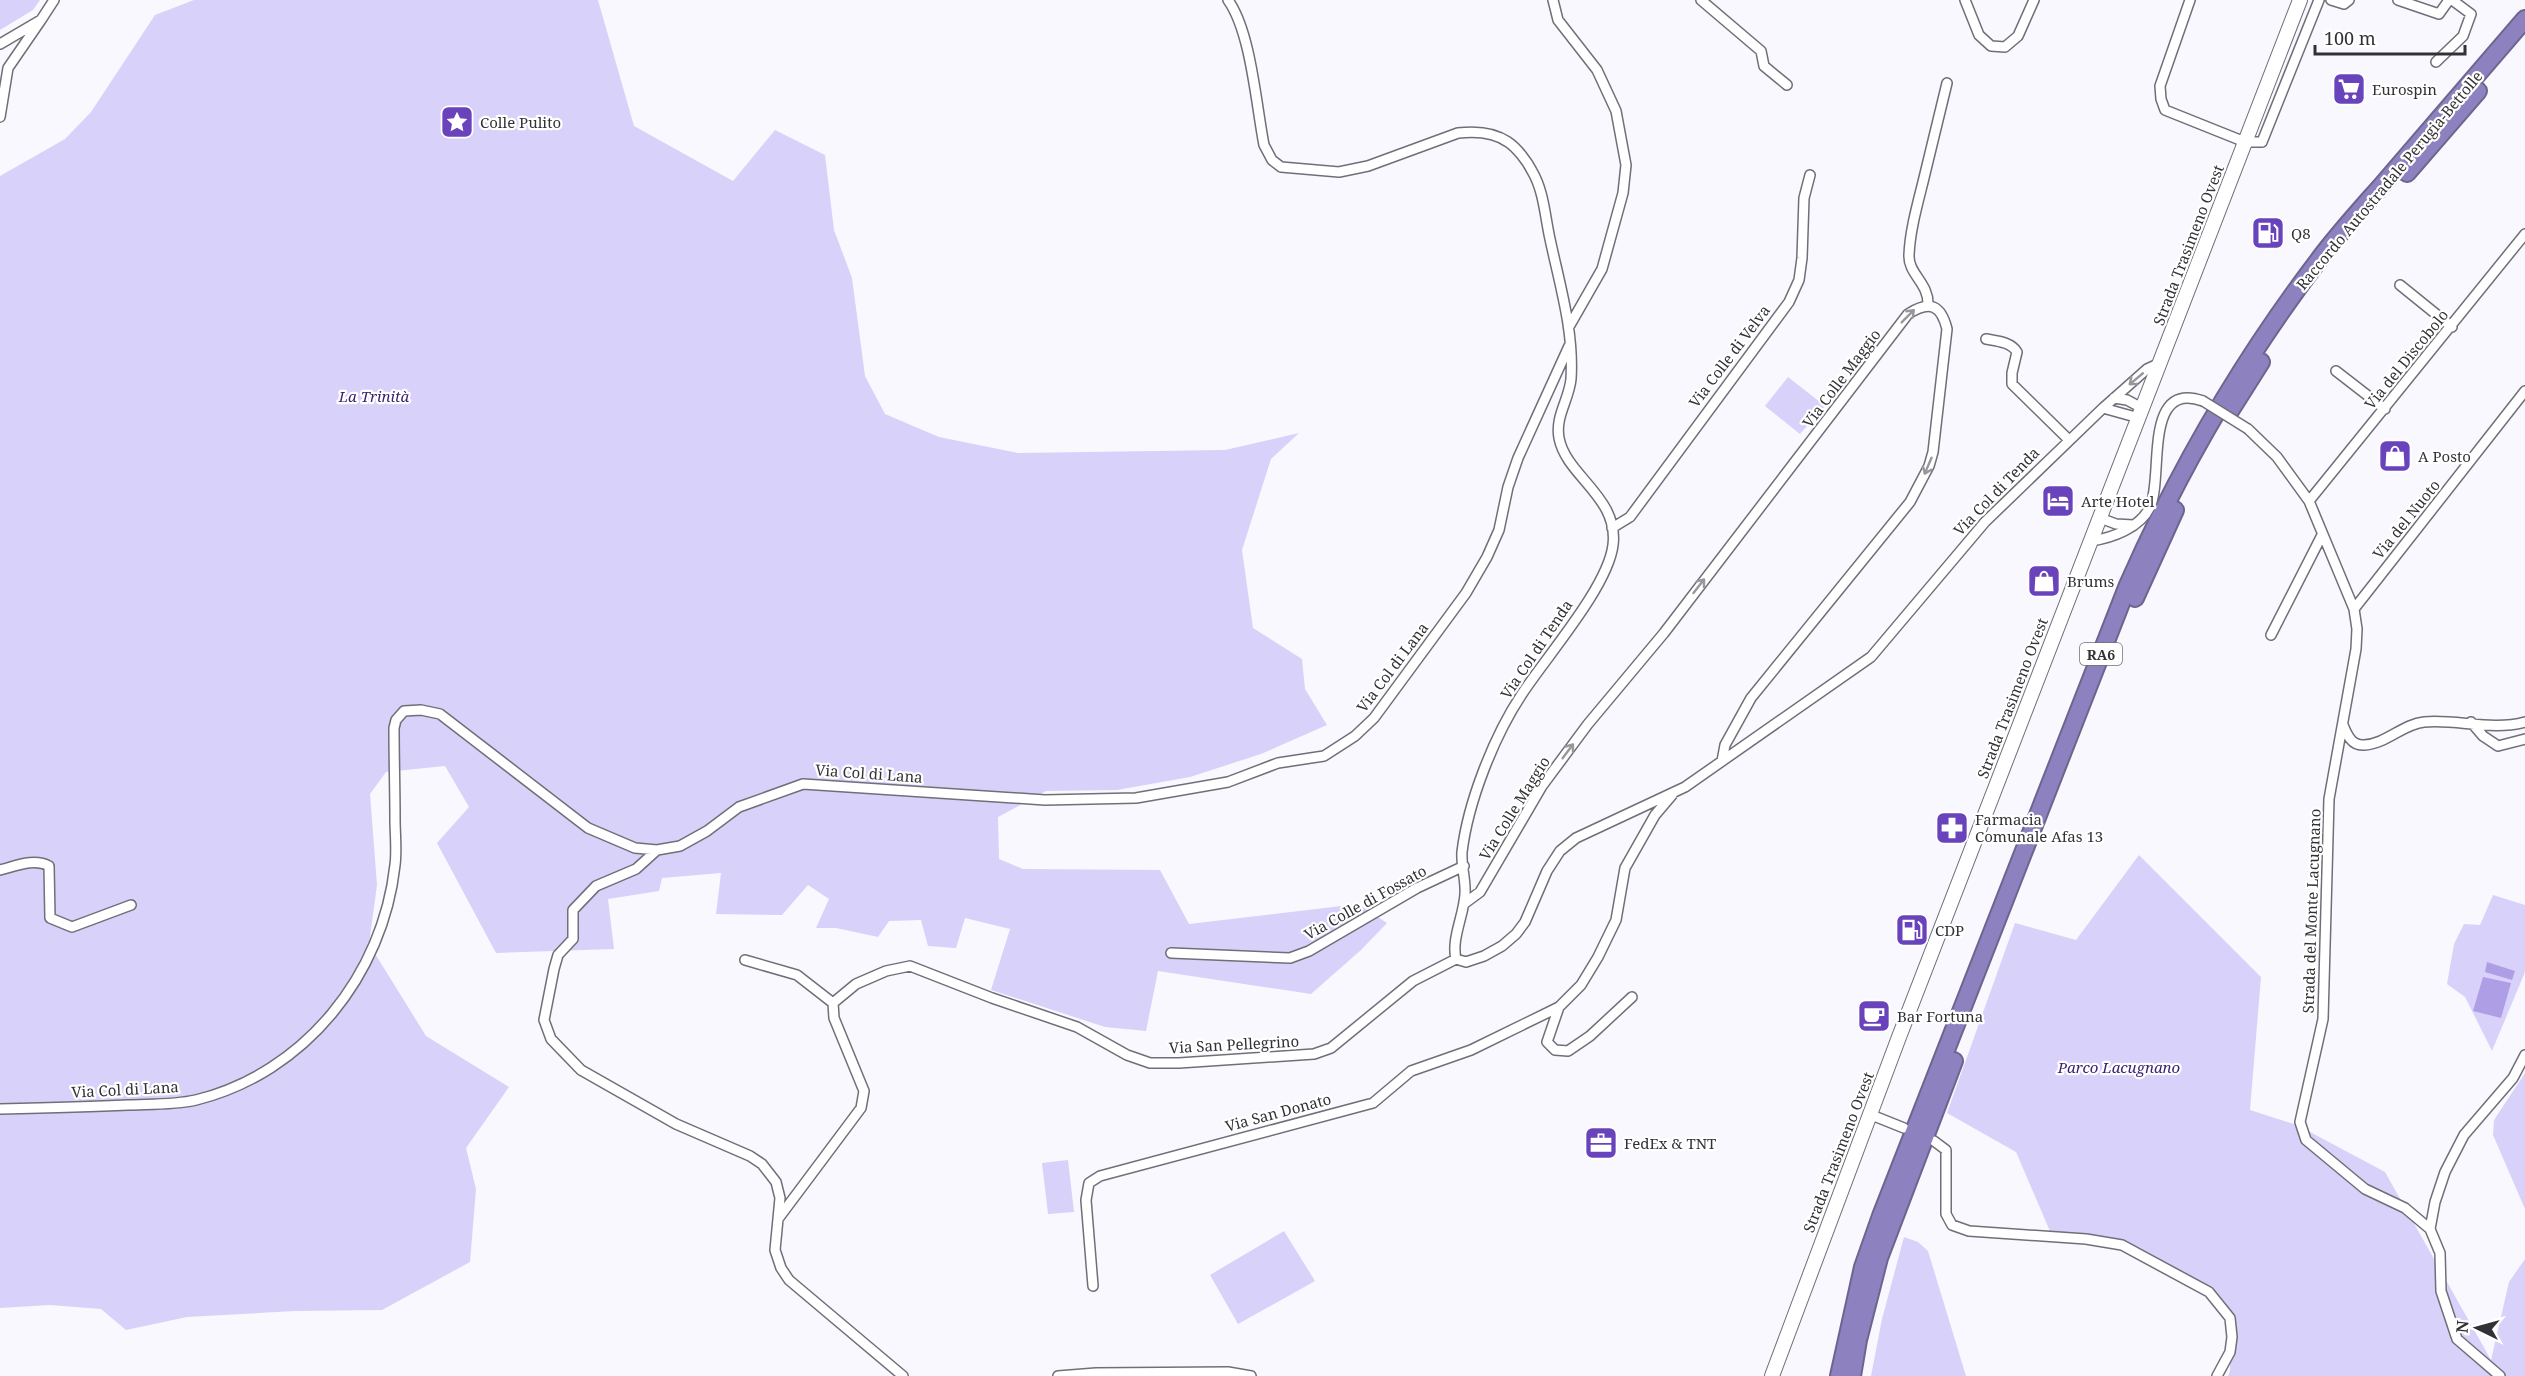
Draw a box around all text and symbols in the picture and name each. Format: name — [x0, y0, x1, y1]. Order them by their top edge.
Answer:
scale bar — [2315, 18, 2465, 56]
text: 100 m — [2324, 26, 2376, 50]
street label: Raccordo Autostradale Perugia-Bettolle — [2291, 66, 2487, 294]
supermarket icon: Eurospin — [2331, 71, 2367, 107]
place label: Eurospin — [2372, 79, 2437, 99]
place icon: Colle Pulito — [439, 104, 475, 140]
place label: Colle Pulito — [480, 112, 561, 132]
street label: Strada Trasimeno Ovest — [2148, 162, 2228, 328]
fuel station icon: Q8 — [2250, 215, 2286, 251]
place label: Q8 — [2291, 223, 2311, 243]
street label: Via Colle di Velva — [1684, 301, 1774, 411]
street label: Via del Discobolo — [2360, 305, 2452, 413]
one-way arrow — [1901, 309, 1915, 324]
street label: Via Colle Maggio — [1797, 325, 1885, 431]
one-way arrow — [2129, 372, 2144, 386]
park label: La Trinità — [338, 386, 410, 406]
shop icon: A Posto — [2377, 438, 2413, 474]
street label: Via Col di Tenda — [1949, 443, 2043, 539]
place label: A Posto — [2418, 446, 2471, 466]
one-way arrow — [1922, 456, 1933, 474]
street label: Via del Nuoto — [2368, 475, 2444, 563]
hotel icon: Arte Hotel — [2040, 483, 2076, 519]
place label: Arte Hotel — [2081, 491, 2155, 511]
shop icon: Brums — [2026, 563, 2062, 599]
place label: Brums — [2067, 571, 2115, 591]
one-way arrow — [1692, 579, 1705, 595]
street label: Via Col di Tenda — [1495, 596, 1577, 702]
street label: Strada Trasimeno Ovest — [1972, 615, 2052, 781]
street label: Via Col di Lana — [1352, 618, 1432, 716]
road number: RA6 — [2080, 643, 2122, 665]
one-way arrow — [1562, 744, 1574, 760]
street label: Via Colle Maggio — [1474, 752, 1554, 864]
street label: Via Col di Lana — [815, 759, 923, 787]
street label: Strada del Monte Lacugnano — [2297, 808, 2325, 1014]
place label: Farmacia Comunale Afas 13 — [1975, 809, 2103, 846]
pharmacy icon: Farmacia Comunale Afas 13 — [1934, 810, 1970, 846]
street label: Via Colle di Fossato — [1300, 860, 1430, 944]
fuel station icon: CDP — [1894, 912, 1930, 948]
place label: CDP — [1935, 920, 1964, 940]
cafe icon: Bar Fortuna — [1856, 998, 1892, 1034]
place label: Bar Fortuna — [1897, 1006, 1983, 1026]
street label: Via San Pellegrino — [1168, 1031, 1300, 1057]
park label: Parco Lacugnano — [2057, 1057, 2180, 1077]
street label: Strada Trasimeno Ovest — [1798, 1069, 1878, 1235]
street label: Via Col di Lana — [71, 1076, 179, 1102]
street label: Via San Donato — [1223, 1088, 1333, 1136]
office icon: FedEx & TNT — [1583, 1125, 1619, 1161]
place label: FedEx & TNT — [1624, 1133, 1716, 1153]
north arrow — [2447, 1298, 2507, 1358]
text: N — [2451, 1319, 2474, 1334]

